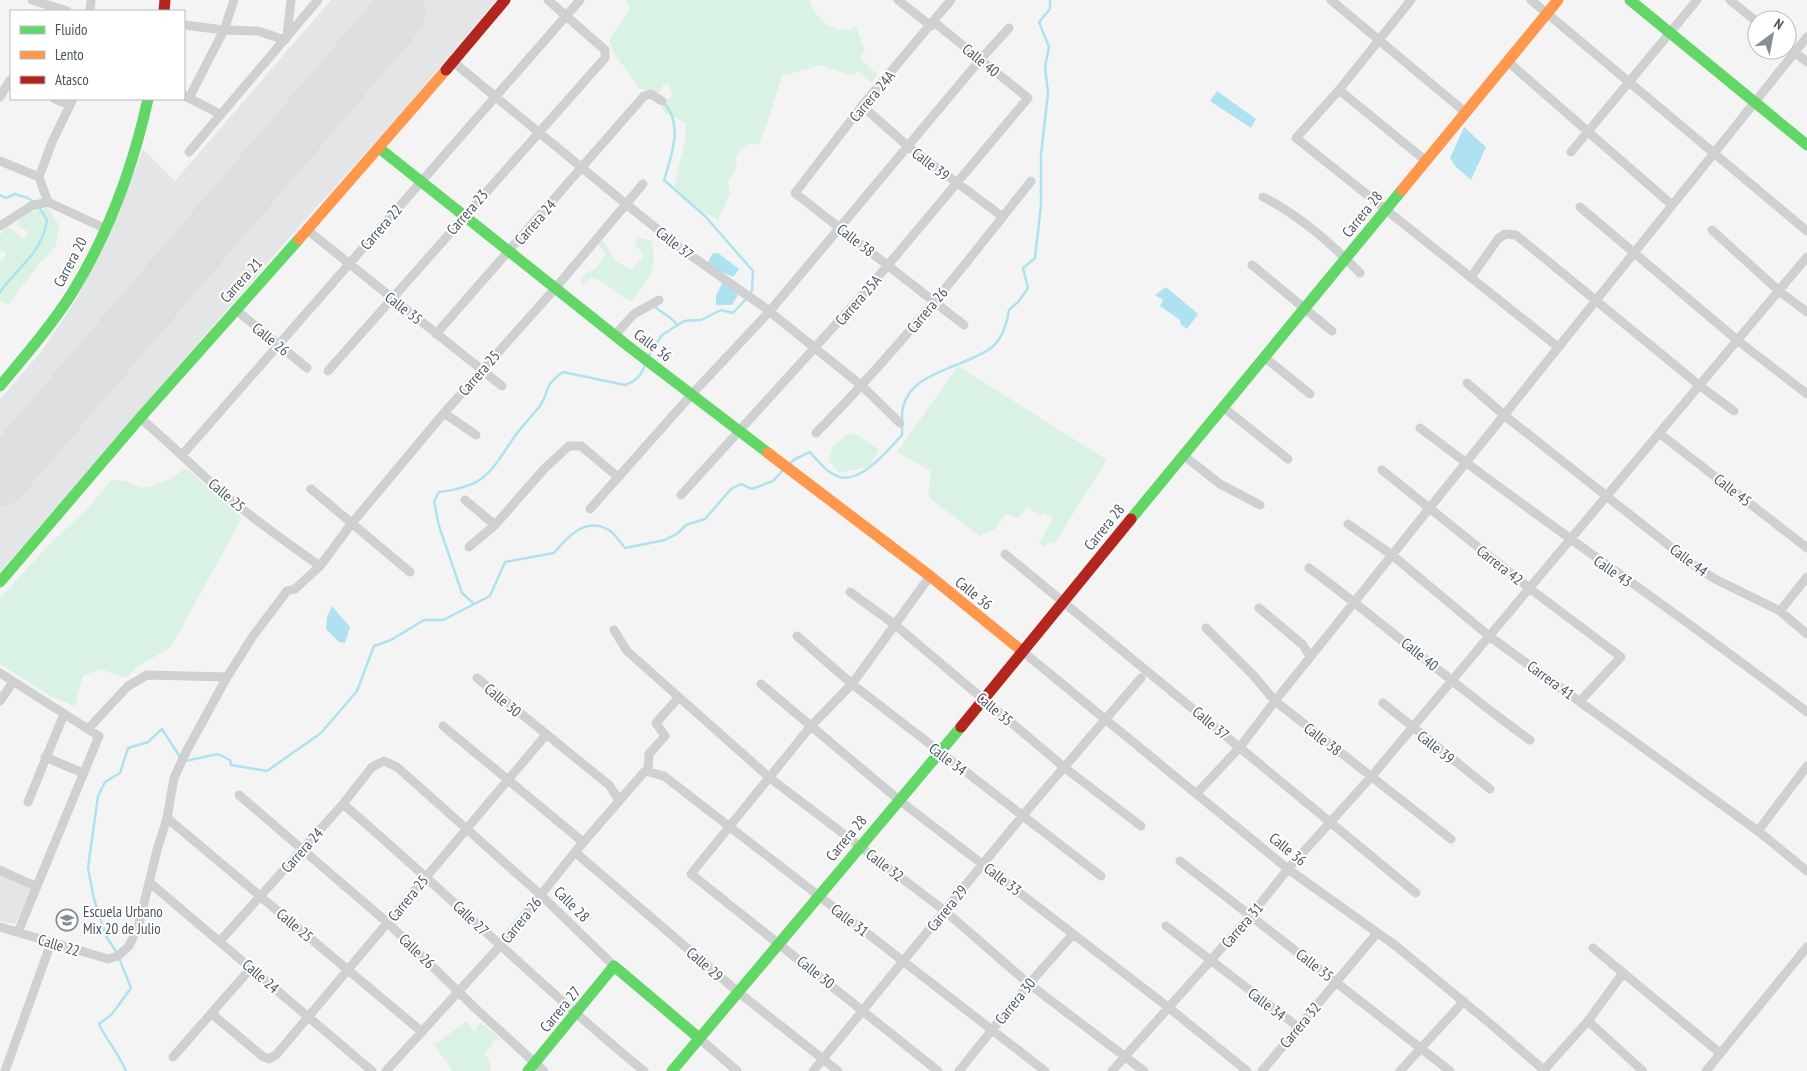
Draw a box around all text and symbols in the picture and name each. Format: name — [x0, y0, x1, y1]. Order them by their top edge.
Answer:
legend — [10, 10, 185, 100]
north arrow — [1747, 10, 1797, 60]
text: N — [1771, 14, 1787, 34]
text: Fluido — [55, 20, 87, 39]
street label: Calle 40 — [958, 39, 1004, 81]
text: Lento — [55, 45, 84, 64]
street label: Carrera 24A — [845, 66, 899, 125]
text: Atasco — [55, 70, 89, 89]
street label: Calle 39 — [908, 143, 954, 185]
street label: Carrera 23 — [442, 185, 492, 239]
street label: Carrera 28 — [1338, 187, 1386, 241]
street label: Carrera 24 — [510, 195, 560, 249]
street label: Carrera 22 — [356, 200, 406, 254]
street label: Calle 38 — [833, 219, 879, 261]
street label: Calle 37 — [652, 222, 698, 264]
street label: Carrera 20 — [49, 234, 91, 290]
street label: Carrera 21 — [216, 254, 266, 306]
street label: Carrera 25A — [831, 270, 886, 329]
street label: Carrera 26 — [902, 283, 952, 337]
street label: Calle 35 — [381, 287, 427, 329]
street label: Calle 26 — [248, 318, 294, 360]
street label: Calle 36 — [630, 325, 676, 366]
street label: Carrera 25 — [454, 346, 504, 400]
street label: Calle 45 — [1710, 469, 1756, 511]
street label: Calle 25 — [205, 474, 249, 516]
street label: Carrera 28 — [1080, 500, 1128, 554]
street label: Calle 44 — [1666, 540, 1712, 581]
street label: Carrera 42 — [1473, 541, 1527, 589]
street label: Calle 43 — [1590, 551, 1636, 591]
street label: Calle 36 — [951, 572, 997, 614]
street label: Calle 40 — [1397, 633, 1443, 675]
street label: Carrera 41 — [1524, 656, 1578, 704]
street label: Calle 30 — [481, 679, 526, 721]
street label: Calle 35 — [973, 688, 1017, 730]
street label: Calle 37 — [1189, 702, 1233, 744]
street label: Calle 38 — [1300, 718, 1346, 760]
street label: Calle 39 — [1413, 726, 1459, 768]
street label: Calle 34 — [925, 739, 971, 780]
street label: Carrera 28 — [821, 811, 871, 865]
street label: Carrera 24 — [277, 823, 327, 876]
street label: Calle 36 — [1265, 828, 1311, 870]
street label: Calle 32 — [862, 845, 908, 885]
street label: Calle 33 — [980, 858, 1026, 900]
street label: Carrera 25 — [384, 871, 432, 925]
street label: Carrera 29 — [923, 881, 971, 935]
street label: Calle 28 — [550, 882, 594, 926]
street label: Carrera 26 — [497, 893, 545, 947]
street label: Calle 27 — [449, 896, 493, 940]
street label: Carrera 31 — [1217, 898, 1267, 952]
street label: Calle 31 — [827, 900, 873, 940]
place label: Escuela Urbano Mix 20 de Julio — [83, 902, 163, 938]
street label: Calle 25 — [273, 904, 317, 946]
school or university icon: Escuela Urbano Mix 20 de Julio — [55, 908, 79, 932]
street label: Calle 26 — [395, 929, 439, 973]
street label: Calle 22 — [36, 930, 82, 960]
street label: Calle 29 — [683, 943, 727, 985]
street label: Calle 35 — [1292, 944, 1338, 986]
street label: Calle 30 — [793, 951, 839, 993]
street label: Calle 24 — [239, 955, 283, 997]
street label: Carrera 30 — [991, 974, 1039, 1028]
street label: Carrera 27 — [535, 982, 585, 1036]
street label: Calle 34 — [1244, 984, 1290, 1025]
street label: Carrera 32 — [1275, 998, 1325, 1052]

